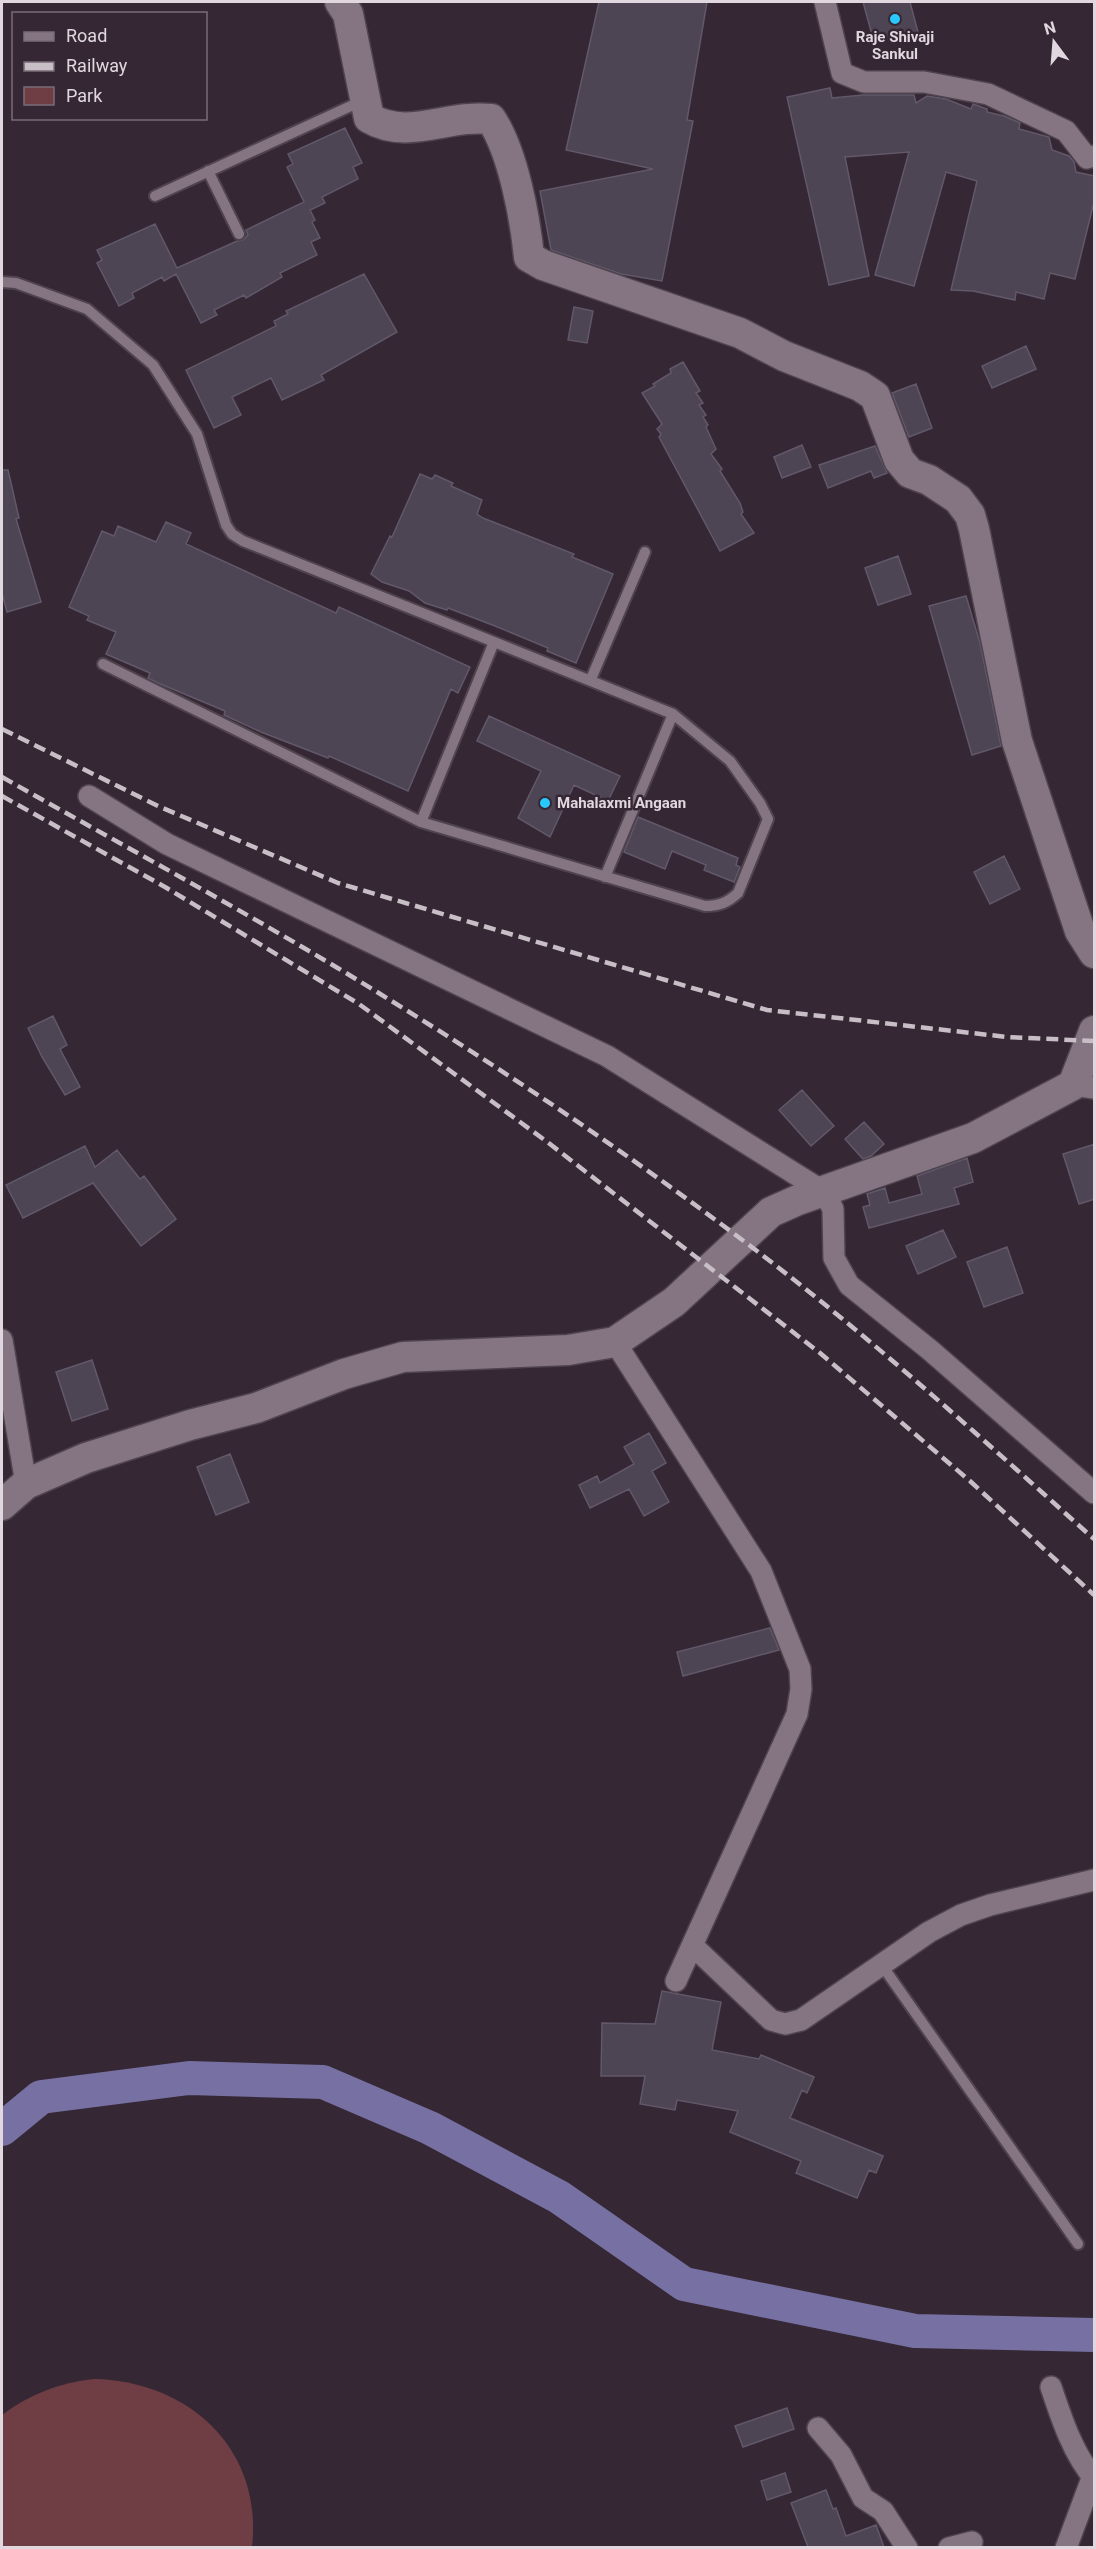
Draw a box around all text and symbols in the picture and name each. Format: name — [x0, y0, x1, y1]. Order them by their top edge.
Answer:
legend — [12, 12, 207, 120]
marker: Raje Shivaji Sankul — [888, 12, 902, 26]
north arrow — [1024, 12, 1084, 72]
text: N — [1042, 17, 1058, 39]
text: Road — [66, 25, 107, 46]
place label: Raje Shivaji Sankul — [856, 28, 934, 63]
text: Railway — [66, 55, 128, 76]
text: Park — [66, 85, 103, 106]
place label: Mahalaxmi Angaan — [557, 794, 686, 812]
marker: Mahalaxmi Angaan — [538, 796, 552, 810]

